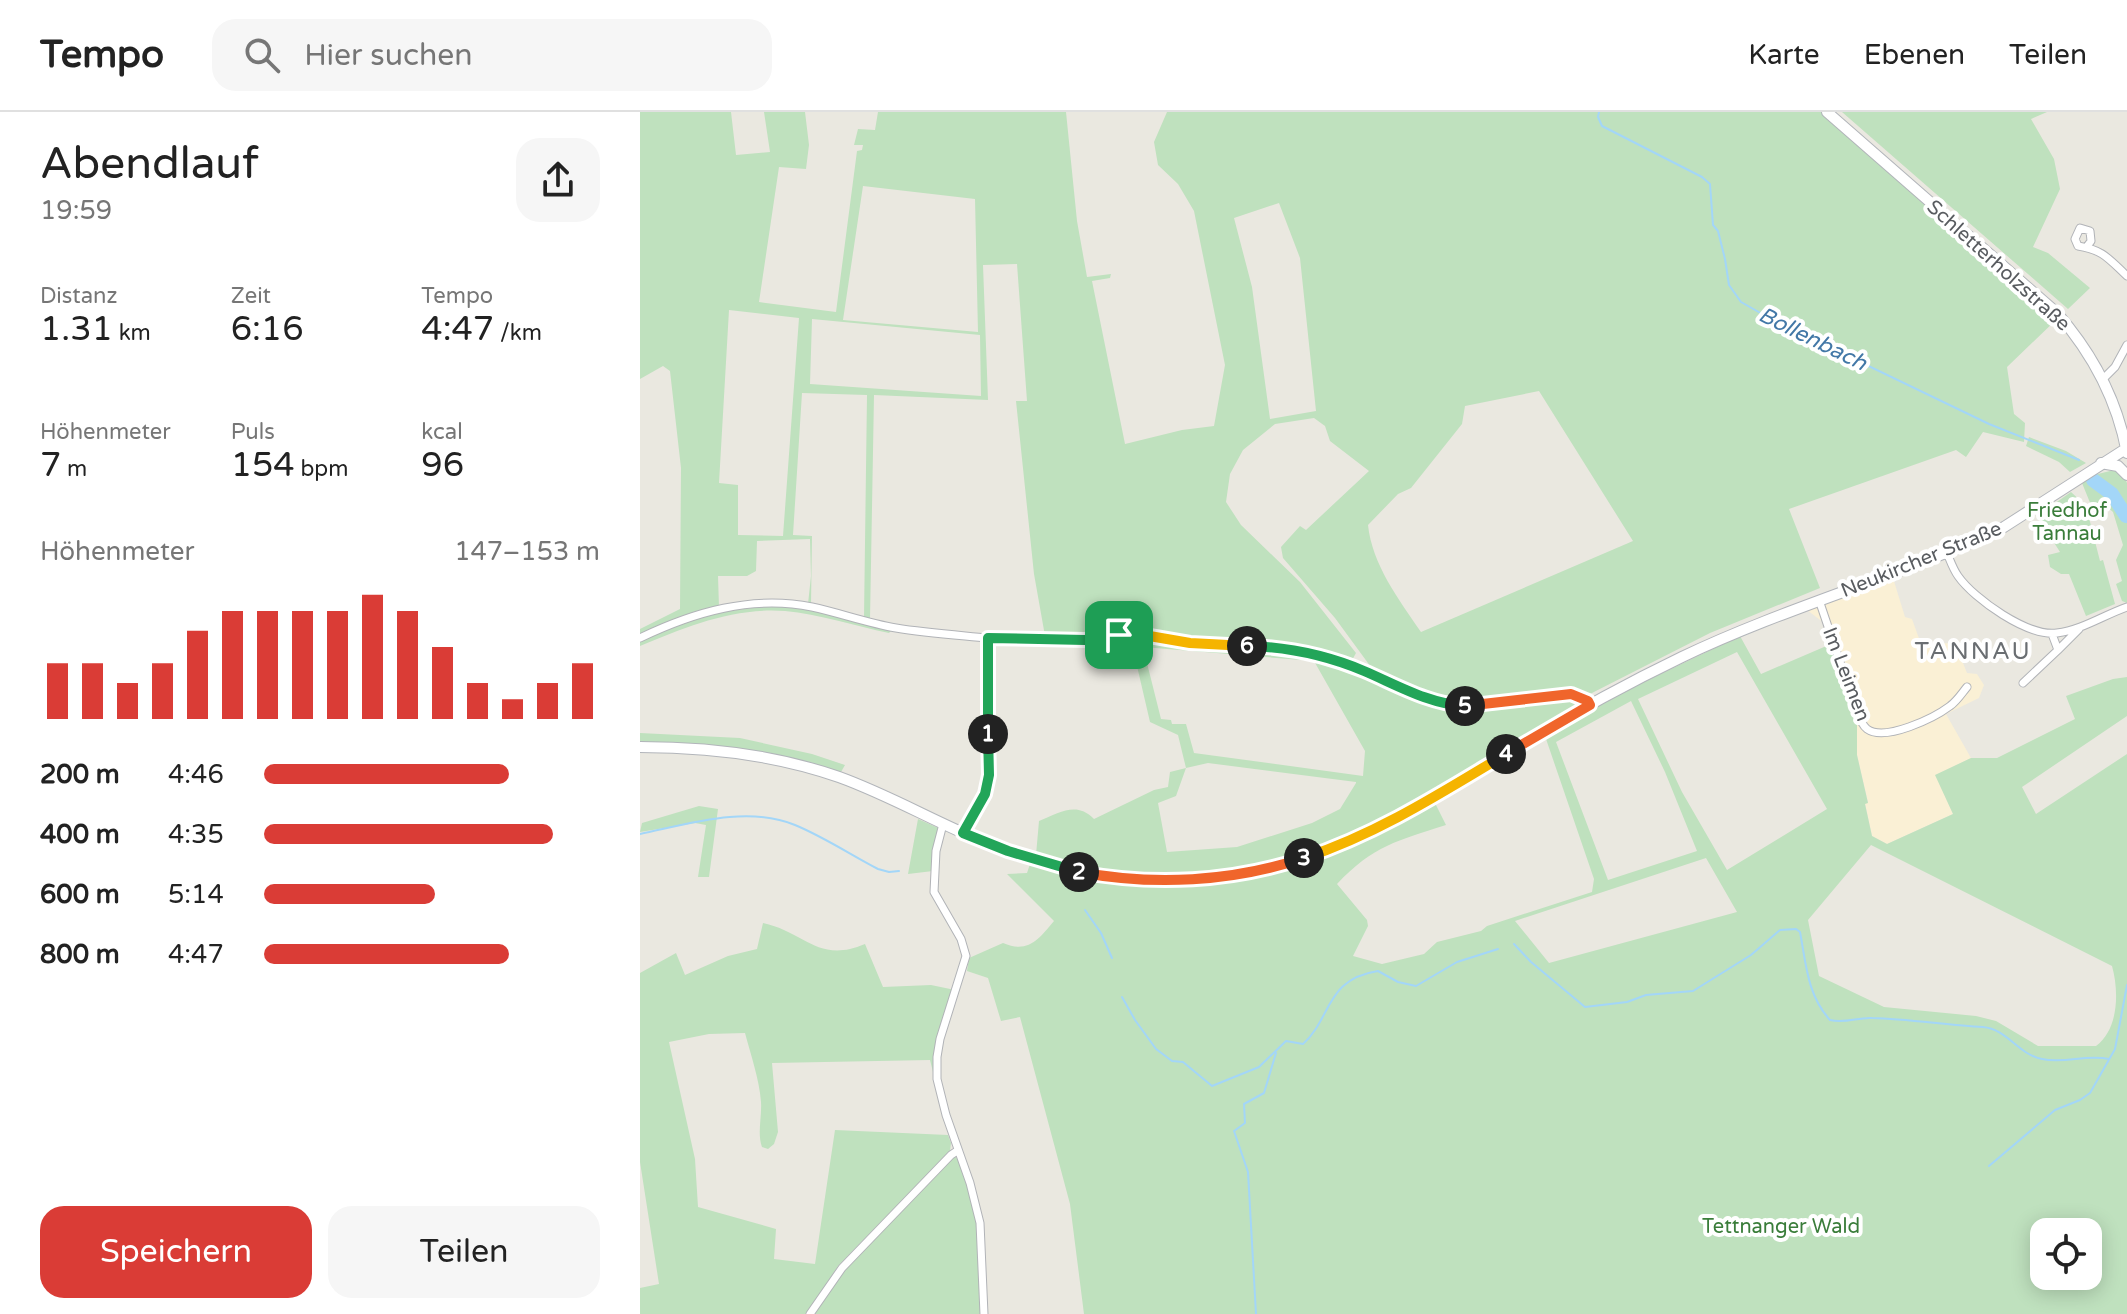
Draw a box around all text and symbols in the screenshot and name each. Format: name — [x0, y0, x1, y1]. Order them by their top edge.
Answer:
search box — [212, 19, 772, 91]
text: Tempo — [40, 32, 164, 78]
icon: search — [240, 33, 284, 77]
text: Hier suchen — [304, 37, 472, 74]
text: Karte — [1748, 38, 1820, 72]
text: Ebenen — [1864, 38, 1965, 72]
text: Teilen — [2009, 38, 2087, 72]
text: Abendlauf — [40, 138, 259, 191]
button: share — [516, 138, 600, 222]
text: 19:59 — [40, 195, 112, 226]
street label: Schletterholzstraße — [1922, 195, 2075, 336]
text: Distanz — [40, 283, 117, 309]
text: Zeit — [231, 283, 271, 309]
text: Tempo — [421, 283, 493, 309]
water label: Bollenbach — [1754, 302, 1871, 376]
text: 1.31 — [40, 309, 113, 350]
text: 6:16 — [231, 309, 304, 350]
text: 4:47 — [421, 309, 494, 350]
text: km — [113, 320, 151, 346]
text: /km — [494, 320, 542, 346]
text: Höhenmeter — [40, 419, 171, 445]
text: Puls — [231, 419, 275, 445]
text: kcal — [421, 419, 463, 445]
text: 7 — [40, 445, 61, 486]
text: 154 — [231, 445, 295, 486]
text: 96 — [421, 445, 464, 486]
text: m — [61, 456, 87, 482]
text: bpm — [295, 456, 348, 482]
park label: Friedhof Tannau — [2027, 499, 2107, 546]
street label: Neukircher Straße — [1837, 517, 2005, 603]
text: Höhenmeter — [40, 536, 194, 567]
text: 147–153 m — [454, 536, 600, 567]
pin — [1085, 601, 1153, 669]
icon: arrive — [1097, 613, 1141, 657]
street label: Im Leimen — [1817, 624, 1875, 725]
pin: 6 — [1227, 626, 1267, 666]
text: 6 — [1240, 633, 1254, 659]
district label: TANNAU — [1914, 637, 2032, 666]
pin: 5 — [1445, 686, 1485, 726]
text: 5 — [1458, 693, 1472, 719]
pin: 1 — [968, 714, 1008, 754]
text: 1 — [981, 721, 995, 747]
pin: 4 — [1486, 734, 1526, 774]
text: 4 — [1499, 741, 1513, 767]
text: 200 m — [40, 759, 120, 790]
text: 4:46 — [168, 759, 224, 790]
text: 400 m — [40, 819, 120, 850]
text: 4:35 — [168, 819, 224, 850]
pin: 3 — [1284, 838, 1324, 878]
text: 3 — [1297, 845, 1311, 871]
pin: 2 — [1059, 852, 1099, 892]
text: 2 — [1072, 859, 1086, 885]
text: 600 m — [40, 879, 120, 910]
text: 5:14 — [168, 879, 224, 910]
text: 800 m — [40, 939, 120, 970]
text: 4:47 — [168, 939, 224, 970]
button: Speichern — [40, 1206, 312, 1298]
button: Teilen — [328, 1206, 600, 1298]
park label: Tettnanger Wald — [1702, 1215, 1860, 1239]
map controls — [2030, 1218, 2102, 1290]
button: locate — [2030, 1218, 2102, 1290]

